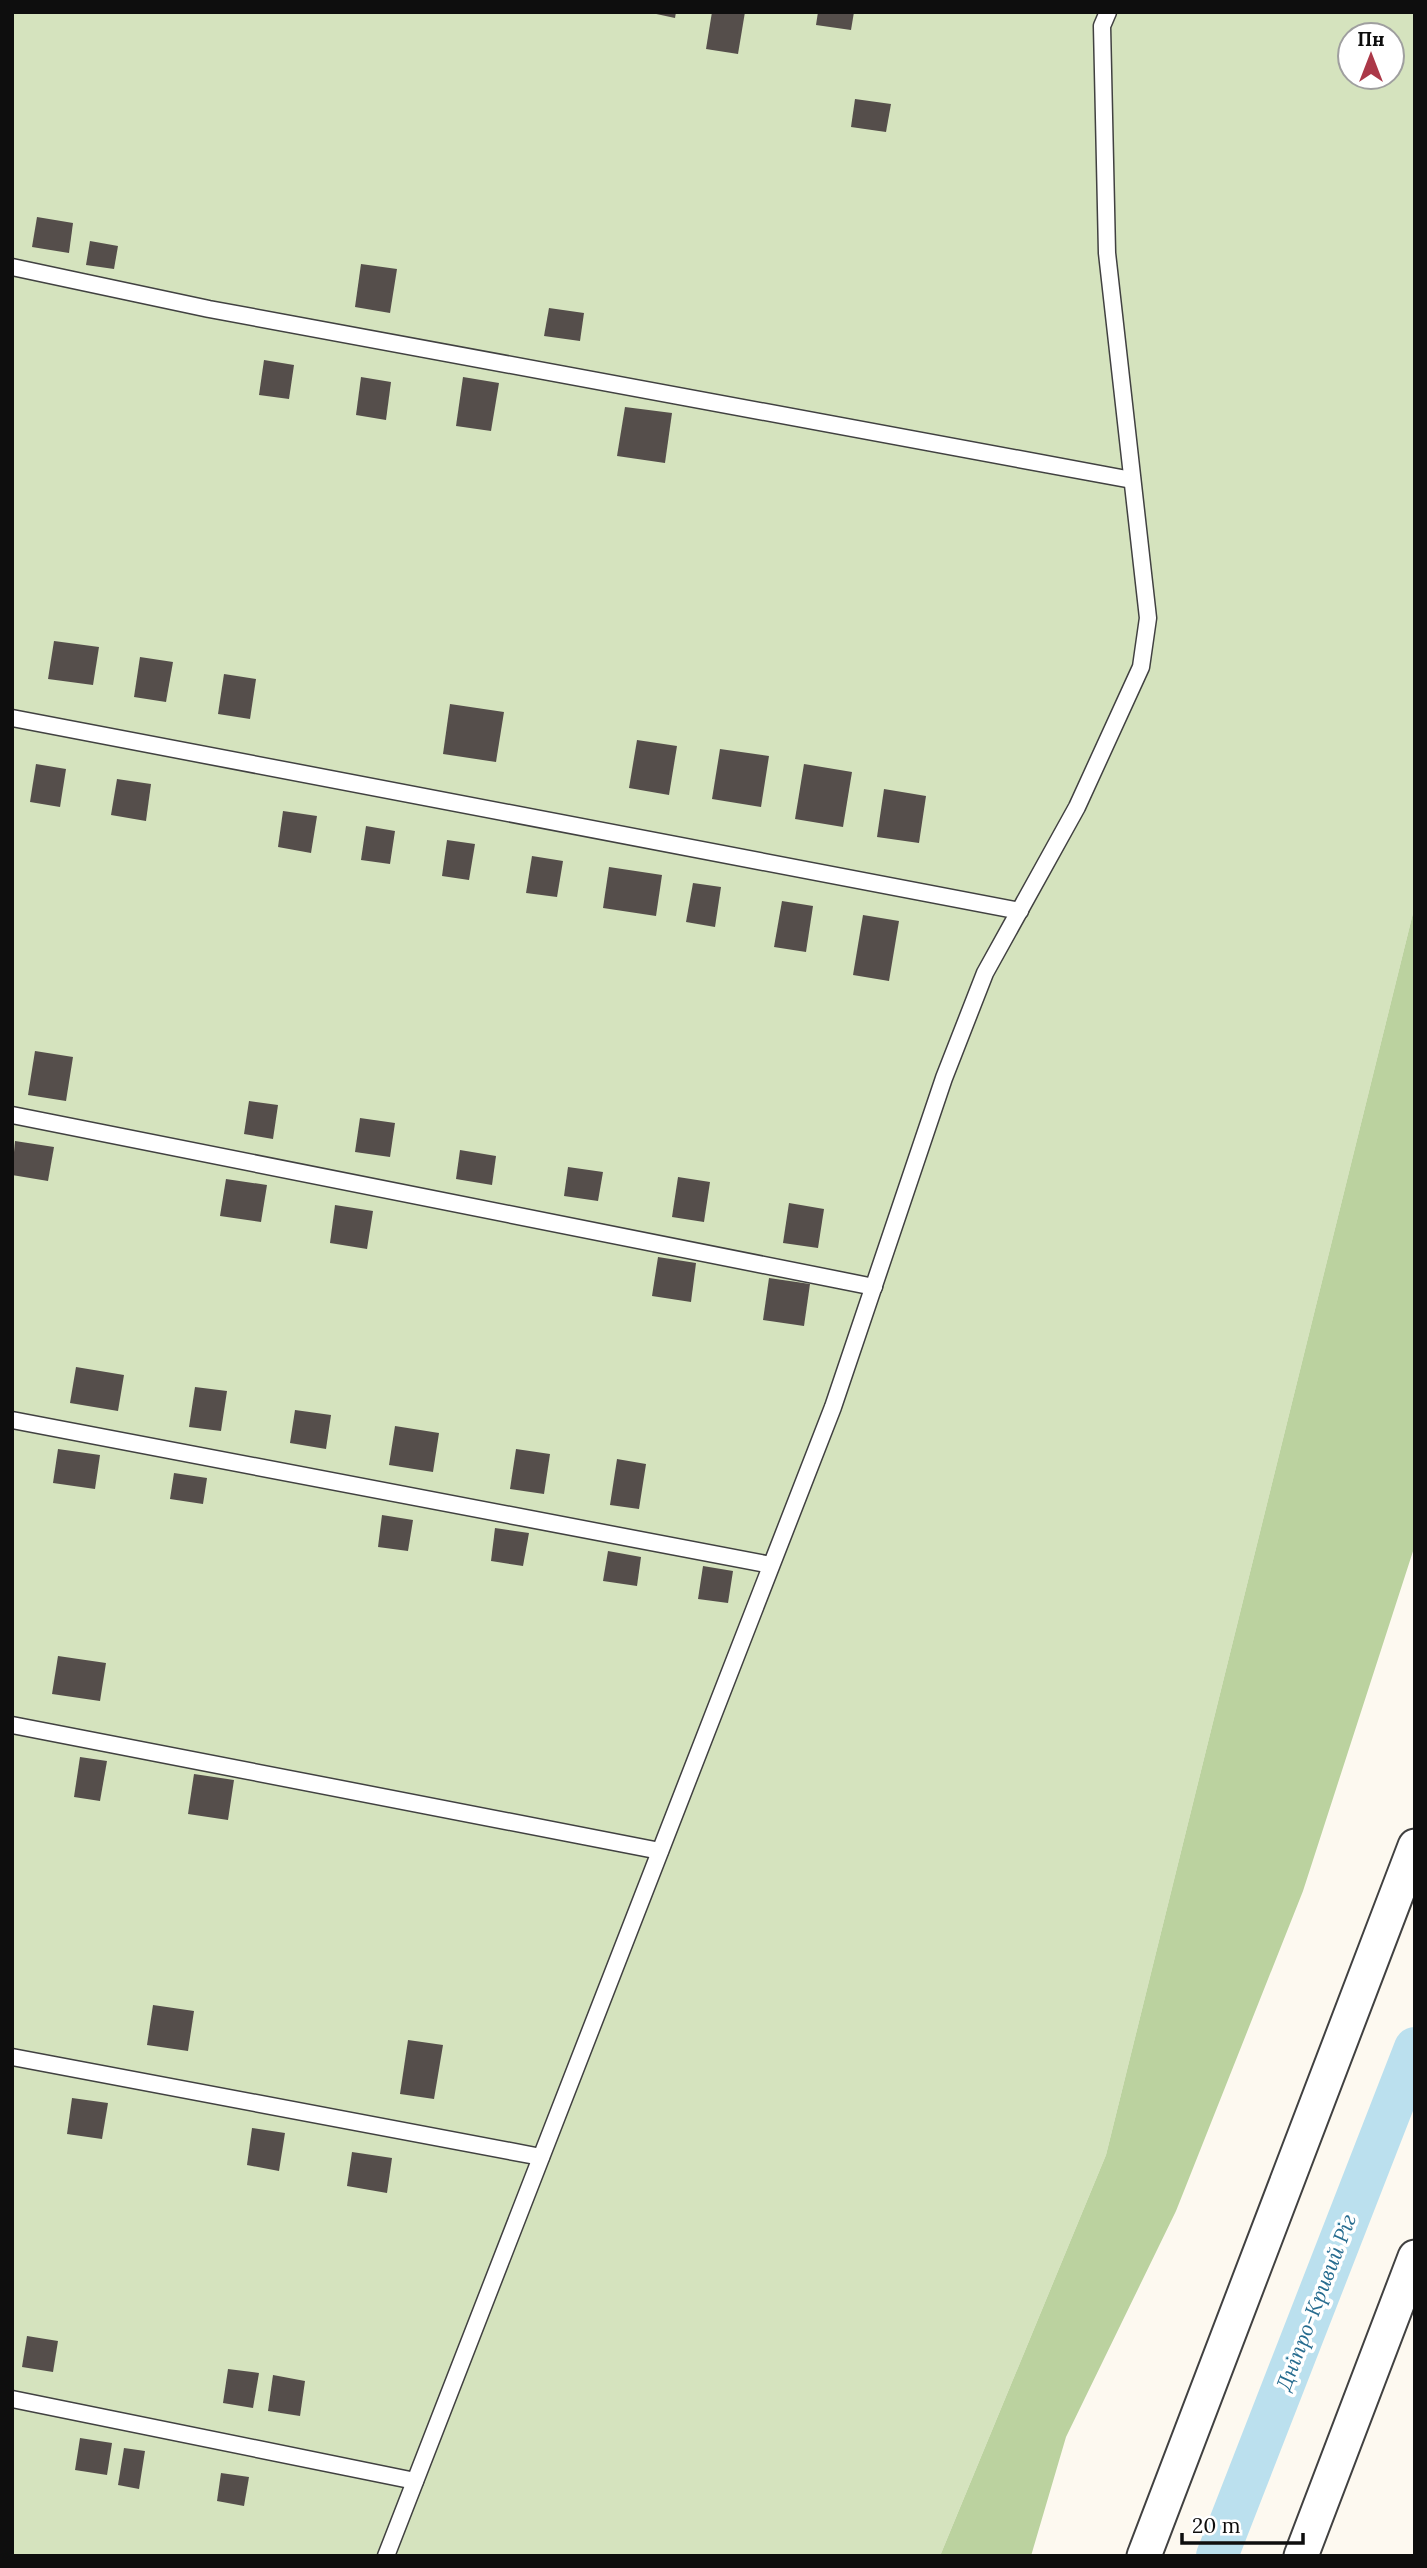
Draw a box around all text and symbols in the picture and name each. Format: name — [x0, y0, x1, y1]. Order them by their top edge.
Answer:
north arrow — [1336, 21, 1406, 91]
text: Пн — [1357, 27, 1385, 51]
water label: Дніпро-Кривий Ріг — [1270, 2210, 1362, 2395]
scale bar — [1182, 2502, 1303, 2546]
text: 20 m — [1192, 2512, 1241, 2539]

